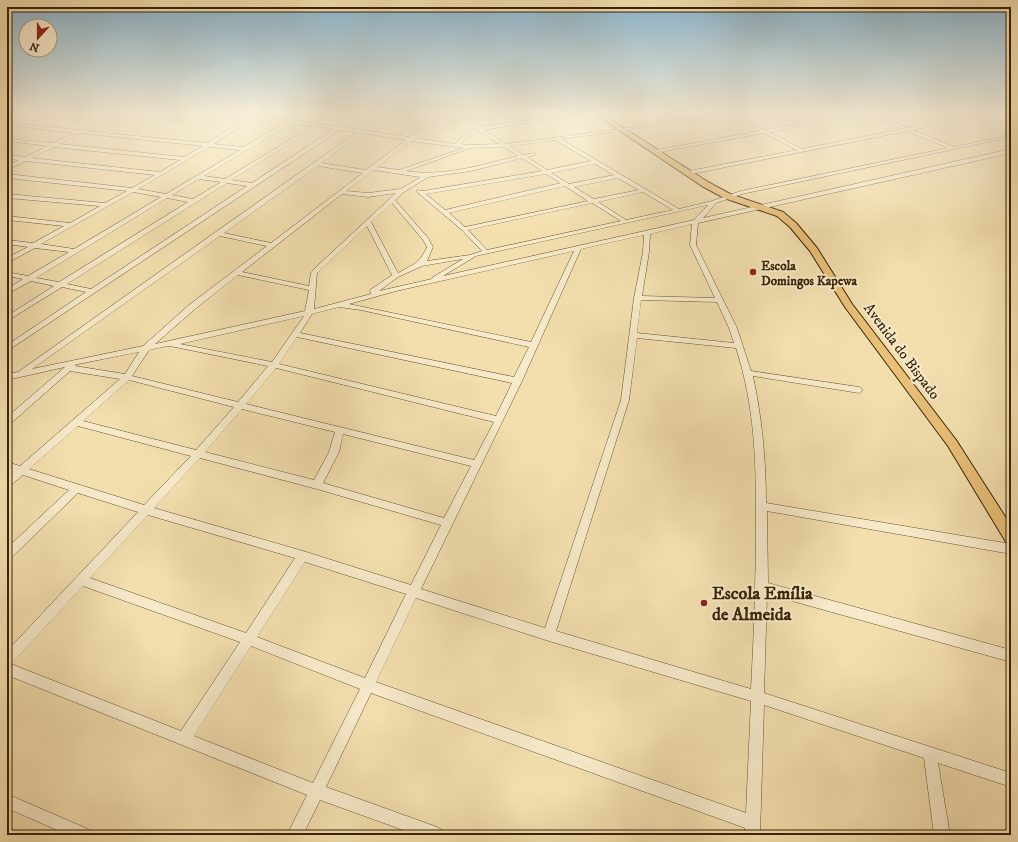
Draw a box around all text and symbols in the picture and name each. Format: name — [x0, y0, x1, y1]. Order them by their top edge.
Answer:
north arrow — [18, 18, 58, 58]
text: N — [28, 38, 41, 55]
place label: Escola Domingos Kapewa — [761, 258, 858, 290]
marker: Escola Domingos Kapewa — [748, 267, 758, 277]
street label: Avenida do Bispado — [859, 299, 944, 403]
place label: Escola Emília de Almeida — [712, 583, 813, 626]
marker: Escola Emília de Almeida — [699, 598, 709, 608]

